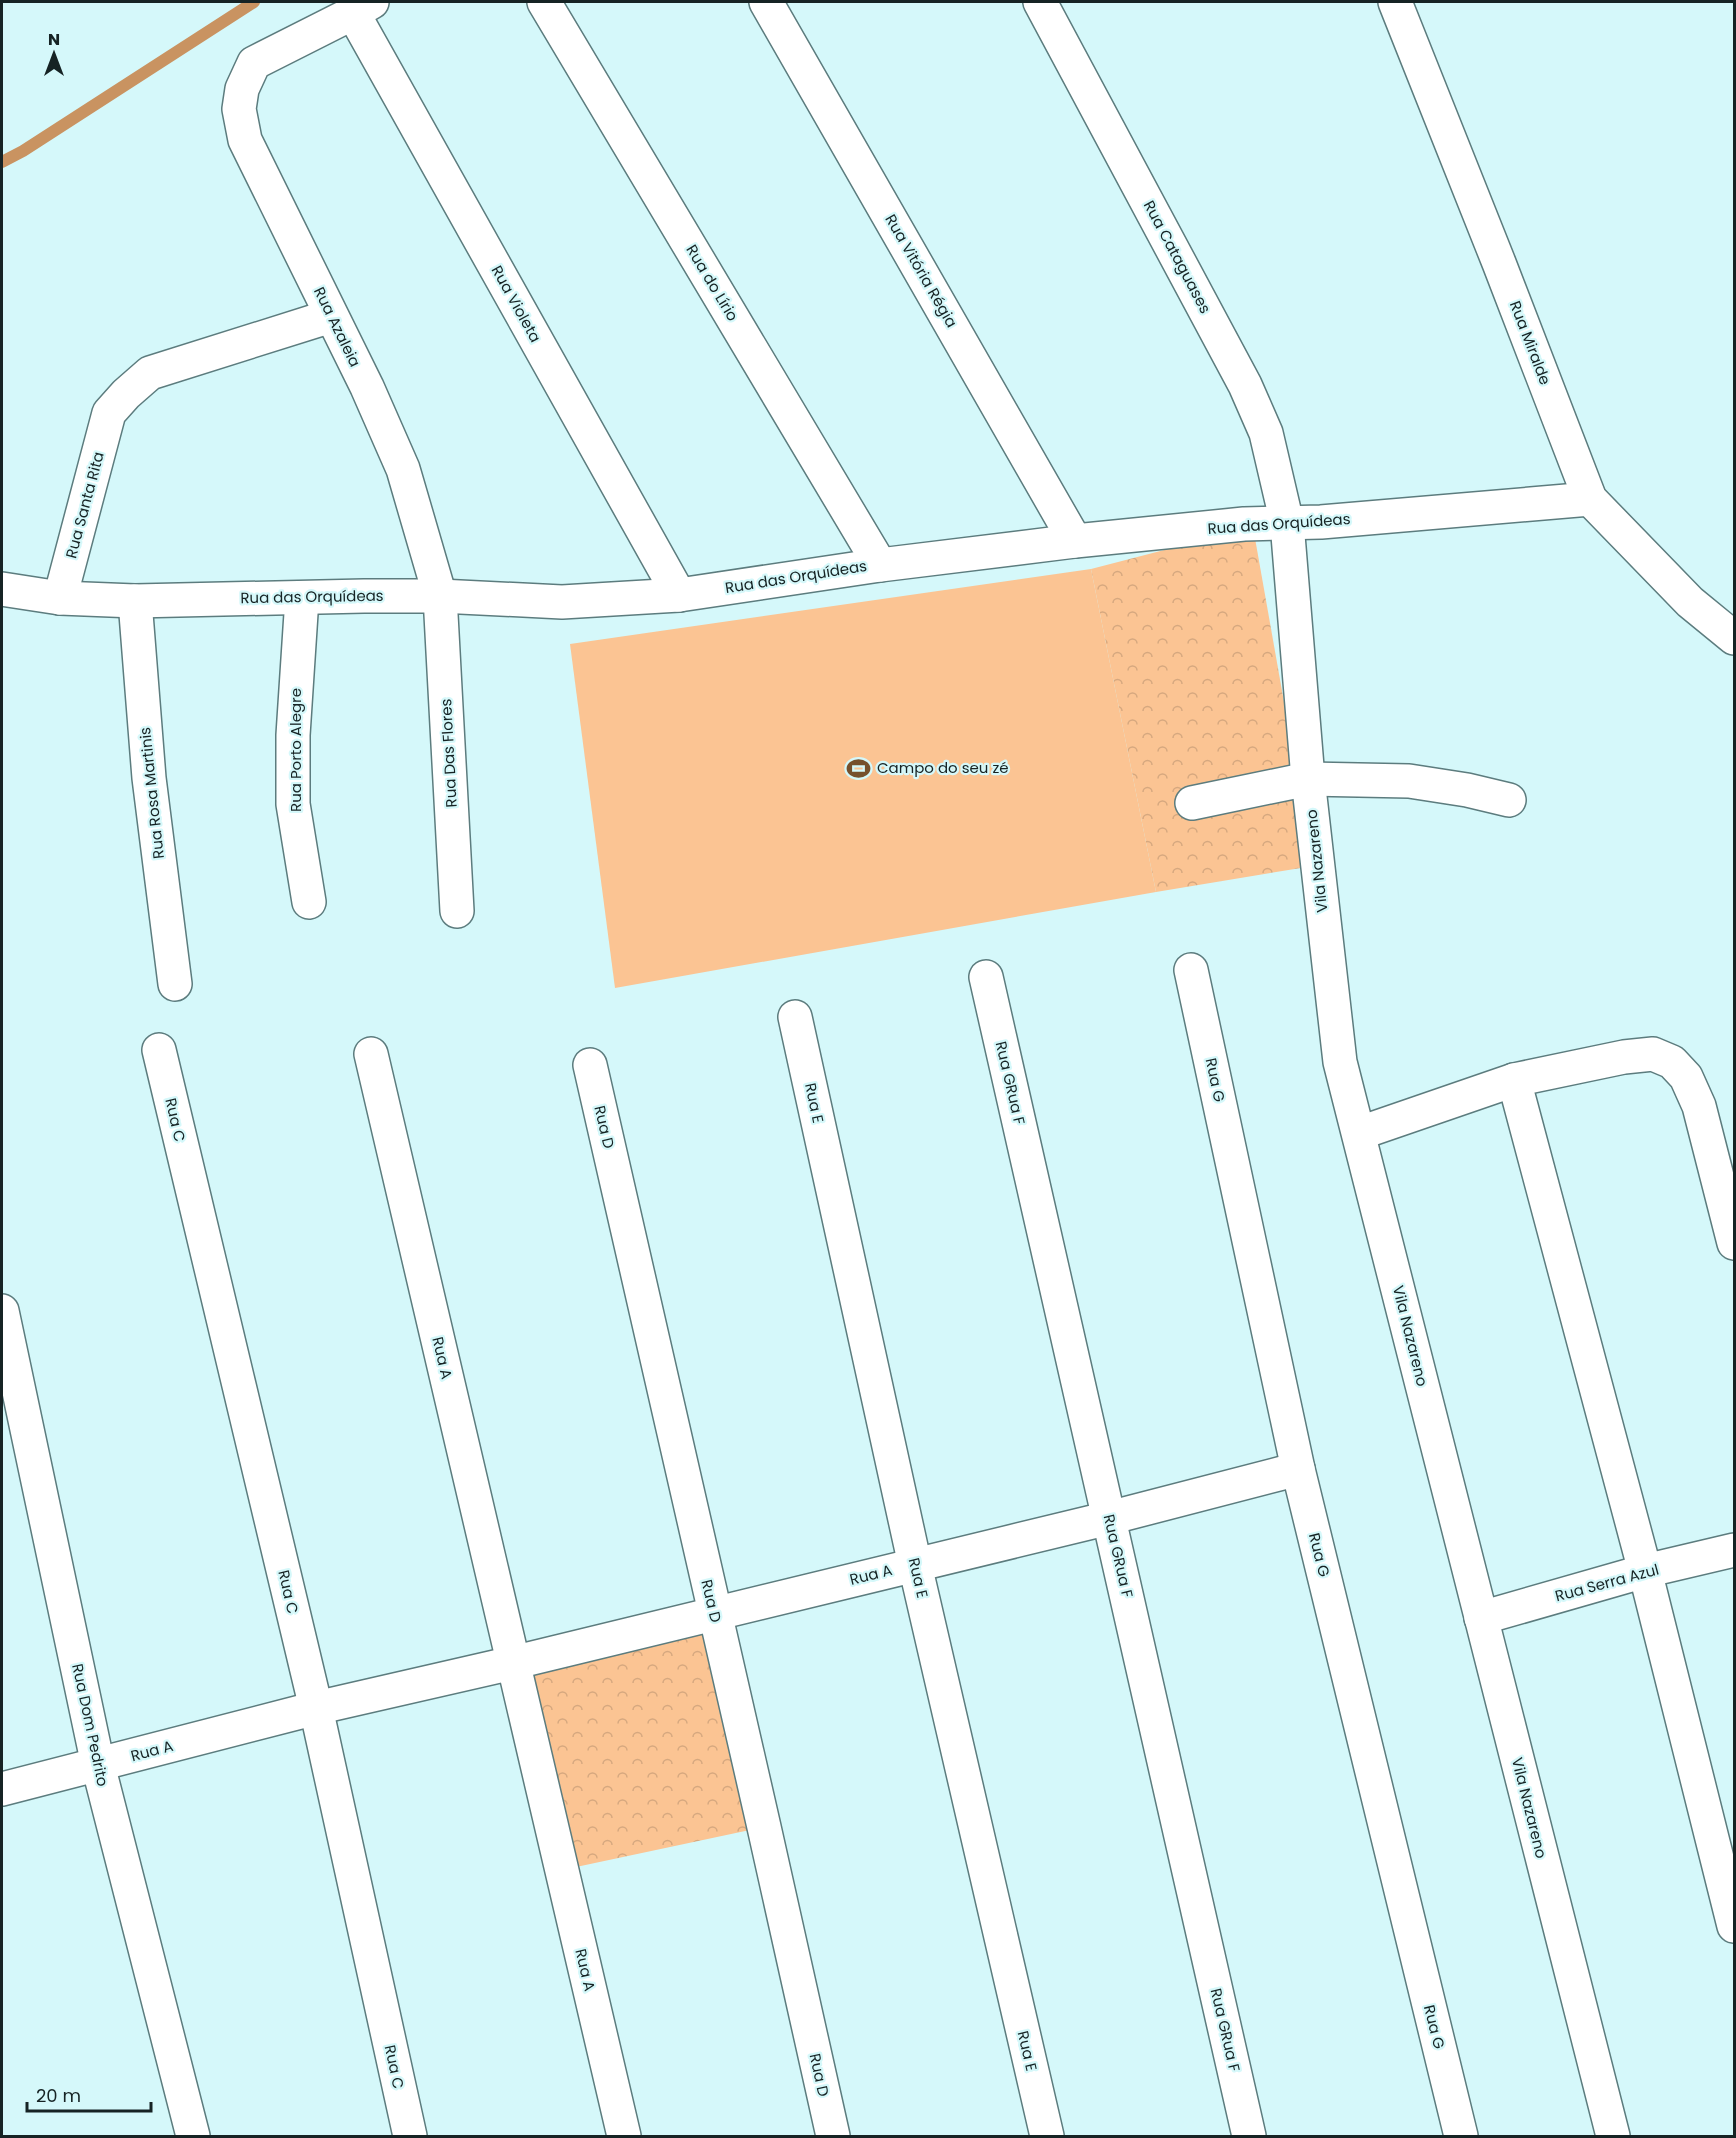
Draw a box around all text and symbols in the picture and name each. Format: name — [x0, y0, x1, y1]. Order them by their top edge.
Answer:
north arrow — [24, 24, 84, 84]
text: N — [48, 28, 60, 51]
street label: Rua Cataguases — [1139, 197, 1216, 317]
street label: Rua Vitória Régia — [880, 210, 962, 331]
street label: Rua do Lírio — [681, 241, 743, 325]
street label: Rua Violeta — [487, 262, 546, 346]
street label: Rua Azaleia — [309, 283, 366, 370]
street label: Rua Miralde — [1505, 298, 1556, 388]
street label: Rua Santa Rita — [60, 449, 109, 560]
street label: Rua das Orquídeas — [1207, 508, 1351, 539]
street label: Rua das Orquídeas — [724, 555, 868, 598]
street label: Rua das Orquídeas — [240, 585, 384, 608]
street label: Rua Porto Alegre — [285, 688, 306, 812]
street label: Rua Das Flores — [435, 698, 462, 808]
street label: Rua Rosa Martinis — [134, 726, 169, 860]
sports icon: Campo do seu zé — [846, 755, 872, 781]
place label: Campo do seu zé — [877, 757, 1009, 778]
street label: Vila Nazareno — [1301, 809, 1332, 914]
street label: Rua GRua F — [991, 1039, 1030, 1127]
street label: Rua G — [1201, 1056, 1230, 1104]
street label: Rua E — [800, 1081, 829, 1125]
street label: Rua C — [160, 1096, 191, 1144]
street label: Rua D — [589, 1103, 620, 1150]
street label: Vila Nazareno — [1388, 1283, 1433, 1389]
street label: Rua A — [427, 1335, 458, 1381]
street label: Rua GRua F — [1099, 1512, 1138, 1600]
street label: Rua G — [1304, 1531, 1335, 1579]
street label: Rua E — [904, 1556, 933, 1600]
street label: Rua A — [847, 1559, 894, 1590]
street label: Rua Serra Azul — [1553, 1559, 1661, 1606]
street label: Rua C — [273, 1568, 304, 1616]
street label: Rua D — [696, 1577, 727, 1624]
street label: Rua Dom Pedrito — [67, 1662, 114, 1788]
street label: Rua A — [128, 1735, 175, 1766]
street label: Vila Nazareno — [1507, 1755, 1552, 1861]
street label: Rua A — [570, 1947, 601, 1993]
street label: Rua GRua F — [1206, 1986, 1245, 2074]
street label: Rua G — [1419, 2003, 1450, 2051]
street label: Rua E — [1013, 2029, 1042, 2073]
street label: Rua C — [380, 2043, 409, 2091]
street label: Rua D — [805, 2051, 834, 2098]
scale bar — [27, 2075, 152, 2113]
text: 20 m — [36, 2083, 81, 2108]

